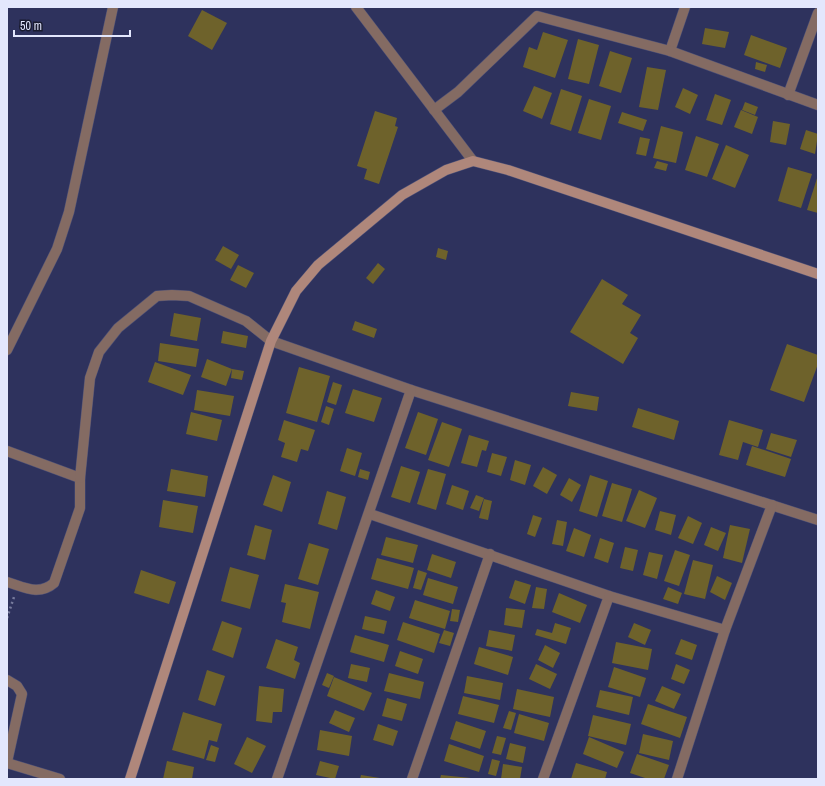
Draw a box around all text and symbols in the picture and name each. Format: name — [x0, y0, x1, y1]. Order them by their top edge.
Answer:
scale bar — [14, 12, 130, 38]
text: 50 m — [20, 18, 42, 34]

